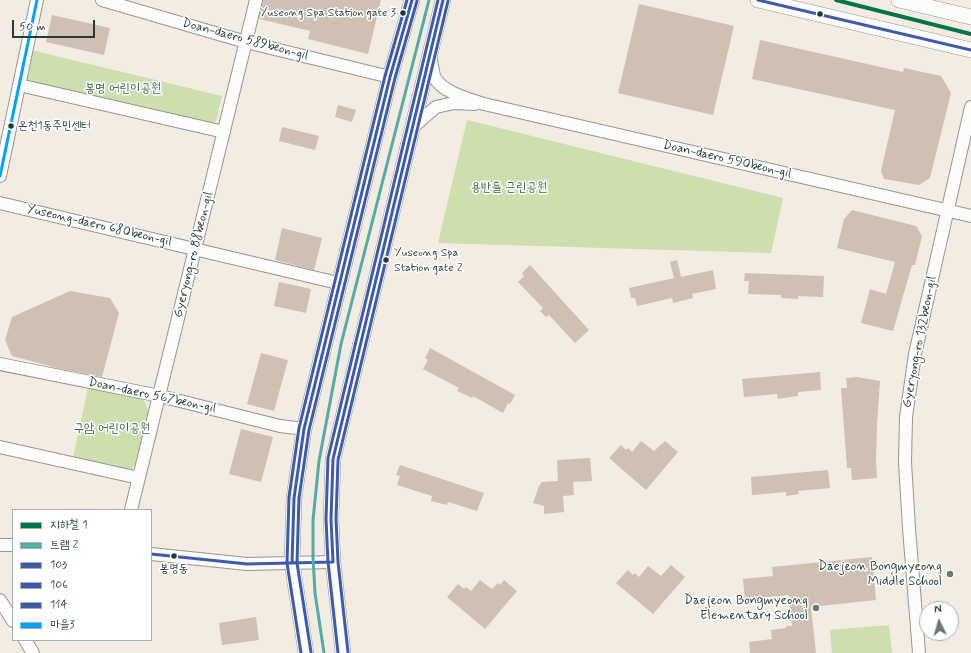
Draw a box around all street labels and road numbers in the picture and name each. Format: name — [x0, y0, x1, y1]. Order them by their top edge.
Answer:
street label: Doan-daero 589beon-gil — [180, 16, 310, 64]
street label: Doan-daero 590beon-gil — [661, 138, 793, 182]
street label: Gyeryong-ro 88beon-gil — [171, 190, 217, 320]
street label: Yuseong-daero 680beon-gil — [25, 202, 173, 250]
street label: Gyeryong-ro 132beon-gil — [900, 275, 940, 409]
street label: Doan-daero 567beon-gil — [87, 375, 217, 417]

